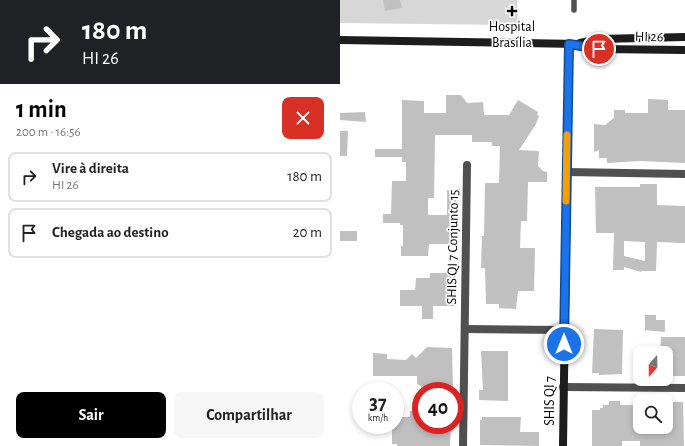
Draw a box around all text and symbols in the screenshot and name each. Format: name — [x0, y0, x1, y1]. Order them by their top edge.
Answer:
marker: Hospital Brasília — [506, 5, 518, 17]
icon: right — [16, 16, 68, 68]
text: 180 m — [82, 17, 147, 45]
place label: Hospital Brasília — [489, 20, 535, 50]
street label: HI 26 — [635, 30, 663, 44]
pin — [582, 32, 616, 66]
icon: arrive — [588, 38, 610, 60]
text: HI 26 — [82, 50, 119, 68]
button: close — [282, 97, 324, 139]
text: 1 min — [16, 98, 67, 122]
text: 200 m · 16:56 — [16, 126, 81, 139]
text: Vire à direita — [52, 161, 129, 176]
icon: right — [18, 166, 40, 188]
text: 180 m — [287, 169, 322, 184]
text: HI 26 — [52, 179, 79, 192]
street label: SHIS QI 7 Conjunto 15 — [445, 189, 461, 305]
icon: arrive — [18, 222, 40, 244]
text: Chegada ao destino — [52, 225, 169, 240]
text: 20 m — [293, 225, 322, 240]
position arrow — [543, 323, 585, 365]
north arrow — [633, 346, 673, 386]
map controls — [633, 346, 673, 434]
street label: SHIS QI 7 — [543, 376, 557, 426]
speed limit sign: 40 — [412, 382, 464, 434]
button: Sair — [16, 392, 166, 438]
button: Compartilhar — [174, 392, 324, 438]
text: 37 — [369, 393, 387, 413]
button: search — [633, 394, 673, 434]
text: km/h — [368, 413, 388, 423]

